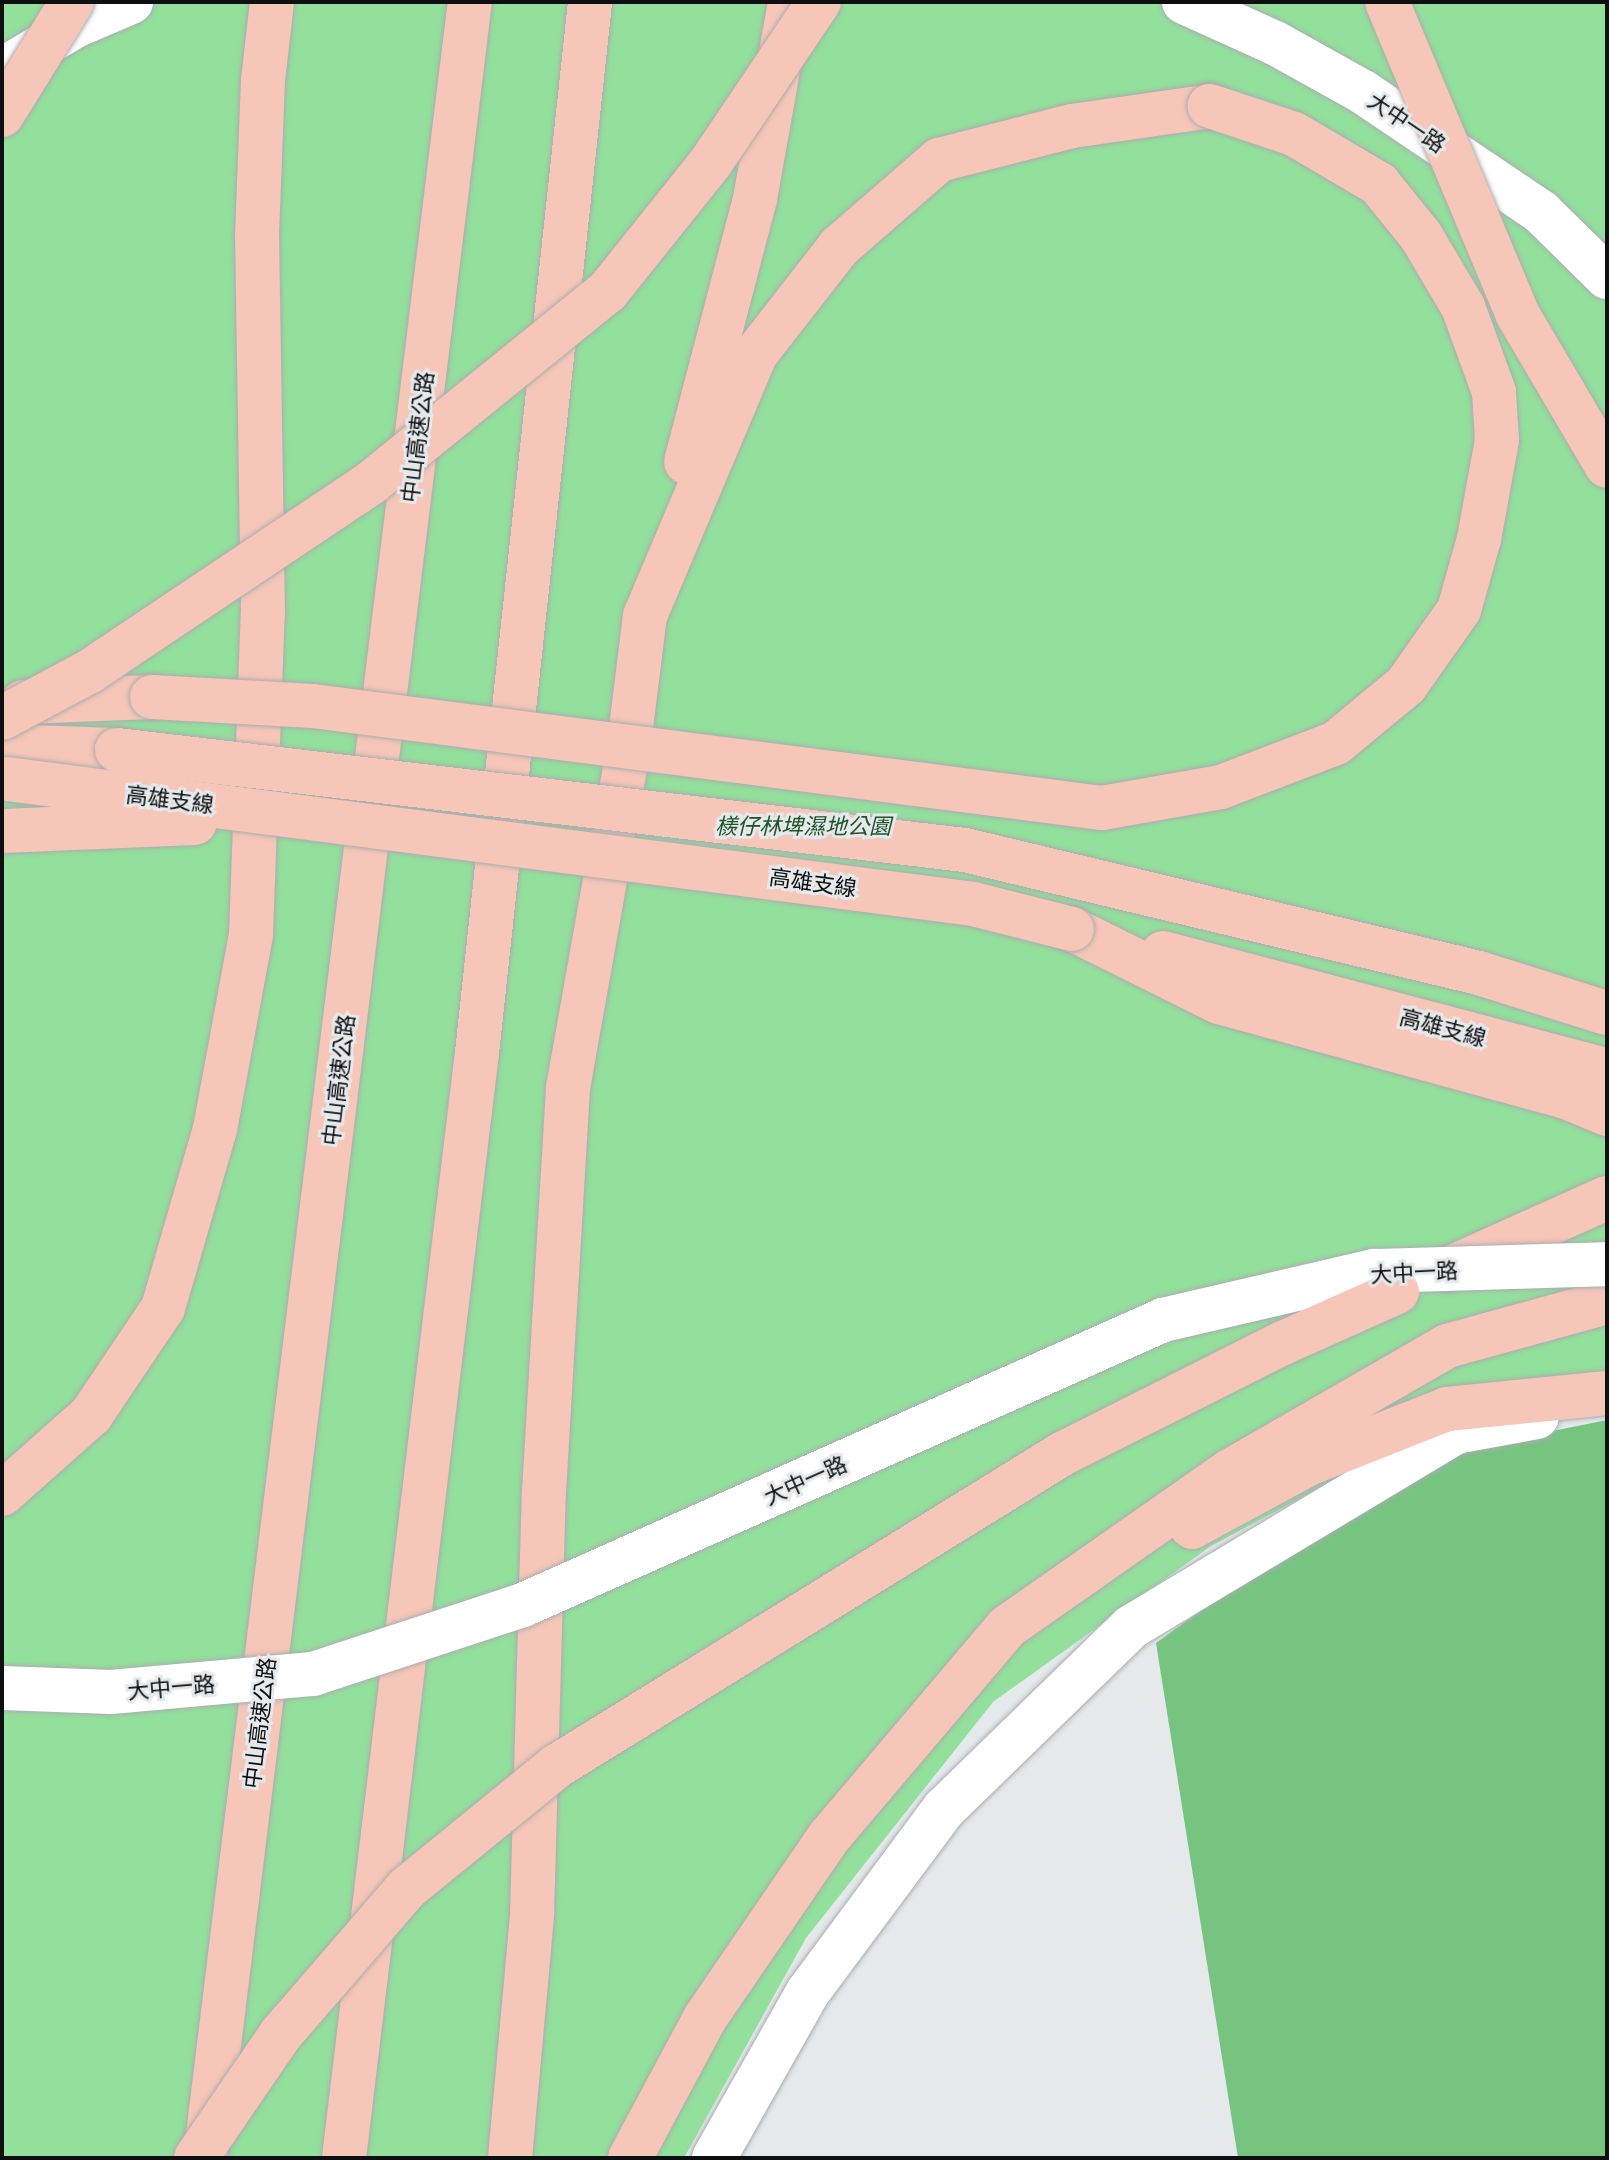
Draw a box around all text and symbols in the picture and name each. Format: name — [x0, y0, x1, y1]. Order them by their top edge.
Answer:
street label: 大中一路 — [1363, 86, 1451, 158]
street label: 中山高速公路 — [396, 370, 438, 504]
street label: 高雄支線 — [125, 781, 215, 817]
park label: 檨仔林埤濕地公園 — [715, 813, 891, 839]
street label: 高雄支線 — [768, 863, 858, 901]
street label: 高雄支線 — [1397, 1003, 1489, 1051]
street label: 中山高速公路 — [317, 1013, 359, 1147]
street label: 大中一路 — [1369, 1257, 1459, 1287]
street label: 大中一路 — [759, 1450, 851, 1510]
street label: 中山高速公路 — [238, 1656, 280, 1790]
street label: 大中一路 — [126, 1670, 216, 1704]

